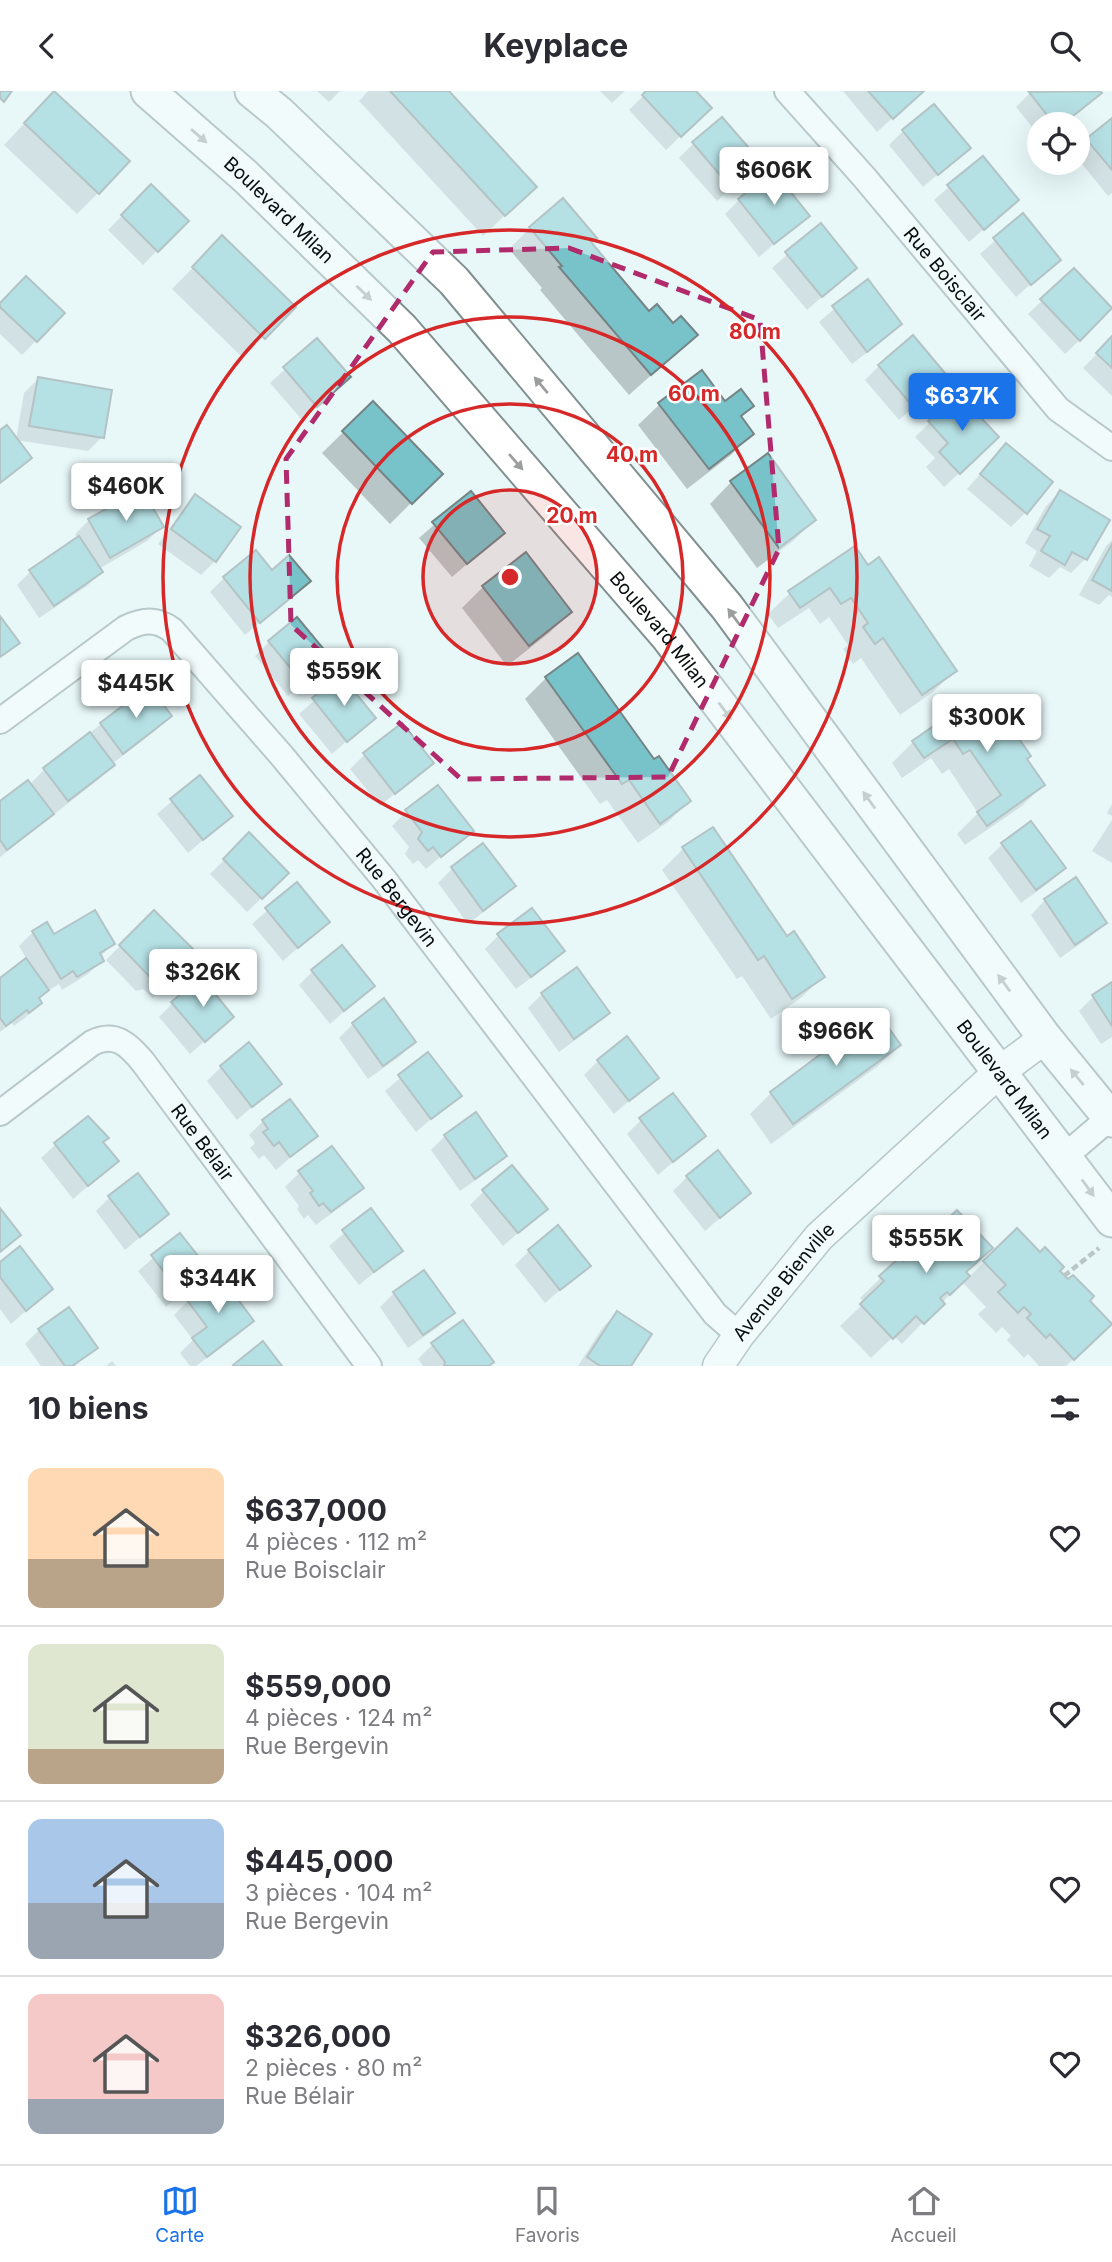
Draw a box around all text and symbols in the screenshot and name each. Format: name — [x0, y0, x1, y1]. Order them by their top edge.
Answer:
text: Keyplace — [484, 26, 628, 65]
icon: back — [28, 27, 66, 65]
icon: search — [1046, 27, 1084, 65]
map controls — [1027, 112, 1090, 175]
button: locate — [1027, 112, 1090, 175]
one-way arrow — [190, 128, 208, 144]
pin: $606K — [725, 148, 823, 207]
street label: Boulevard Milan — [219, 152, 339, 268]
text: $606K — [736, 156, 813, 184]
street label: Rue Boisclair — [899, 222, 991, 326]
one-way arrow — [355, 284, 372, 300]
text: 80 m — [729, 319, 781, 344]
pin: $637K — [913, 373, 1011, 433]
one-way arrow — [534, 377, 549, 395]
text: 60 m — [668, 381, 720, 406]
text: $637K — [925, 382, 999, 410]
text: 40 m — [606, 442, 658, 467]
one-way arrow — [508, 453, 523, 470]
pin: $460K — [77, 463, 175, 523]
text: $460K — [87, 472, 165, 500]
text: 20 m — [546, 503, 598, 528]
centre of rings — [498, 565, 522, 589]
street label: Boulevard Milan — [605, 567, 714, 692]
one-way arrow — [727, 608, 741, 626]
pin: $559K — [295, 649, 393, 708]
text: $559K — [306, 657, 382, 685]
pin: $445K — [87, 661, 185, 720]
text: $445K — [97, 669, 175, 697]
pin: $300K — [938, 695, 1036, 754]
one-way arrow — [717, 702, 732, 720]
text: $300K — [948, 703, 1026, 731]
one-way arrow — [862, 791, 876, 809]
street label: Rue Bergevin — [351, 843, 443, 951]
pin: $326K — [154, 949, 252, 1009]
text: $326K — [165, 958, 241, 986]
one-way arrow — [997, 974, 1011, 992]
pin: $966K — [787, 1009, 885, 1068]
street label: Boulevard Milan — [952, 1015, 1057, 1143]
text: $966K — [798, 1017, 874, 1045]
one-way arrow — [1070, 1069, 1085, 1087]
street label: Rue Bélair — [166, 1099, 239, 1185]
one-way arrow — [1081, 1179, 1095, 1197]
pin: $555K — [877, 1215, 975, 1275]
street label: Avenue Bienville — [728, 1217, 839, 1345]
text: $555K — [888, 1224, 964, 1252]
pin: $344K — [169, 1255, 267, 1315]
text: $344K — [179, 1264, 257, 1292]
icon: filters — [1046, 1389, 1084, 1427]
text: 10 biens — [28, 1390, 149, 1426]
text: $637,000 — [245, 1492, 387, 1528]
icon: home — [84, 1496, 168, 1580]
icon: heart — [1046, 1519, 1084, 1557]
text: 4 pièces · 112 m² — [245, 1528, 427, 1556]
text: Rue Boisclair — [245, 1556, 386, 1584]
text: $559,000 — [245, 1668, 391, 1704]
icon: home — [84, 1672, 168, 1756]
icon: heart — [1046, 1695, 1084, 1733]
text: 4 pièces · 124 m² — [245, 1704, 432, 1732]
text: Rue Bergevin — [245, 1732, 389, 1760]
text: $445,000 — [245, 1843, 394, 1879]
icon: home — [84, 1847, 168, 1931]
icon: heart — [1046, 1870, 1084, 1908]
text: 3 pièces · 104 m² — [245, 1879, 433, 1907]
text: Rue Bergevin — [245, 1907, 389, 1935]
text: $326,000 — [245, 2018, 391, 2054]
icon: home — [84, 2022, 168, 2106]
icon: heart — [1046, 2045, 1084, 2083]
text: 2 pièces · 80 m² — [245, 2054, 422, 2082]
text: Rue Bélair — [245, 2082, 354, 2110]
tab: Carte — [155, 2182, 204, 2247]
tab: Favoris — [515, 2182, 580, 2247]
tab: Accueil — [890, 2182, 957, 2247]

